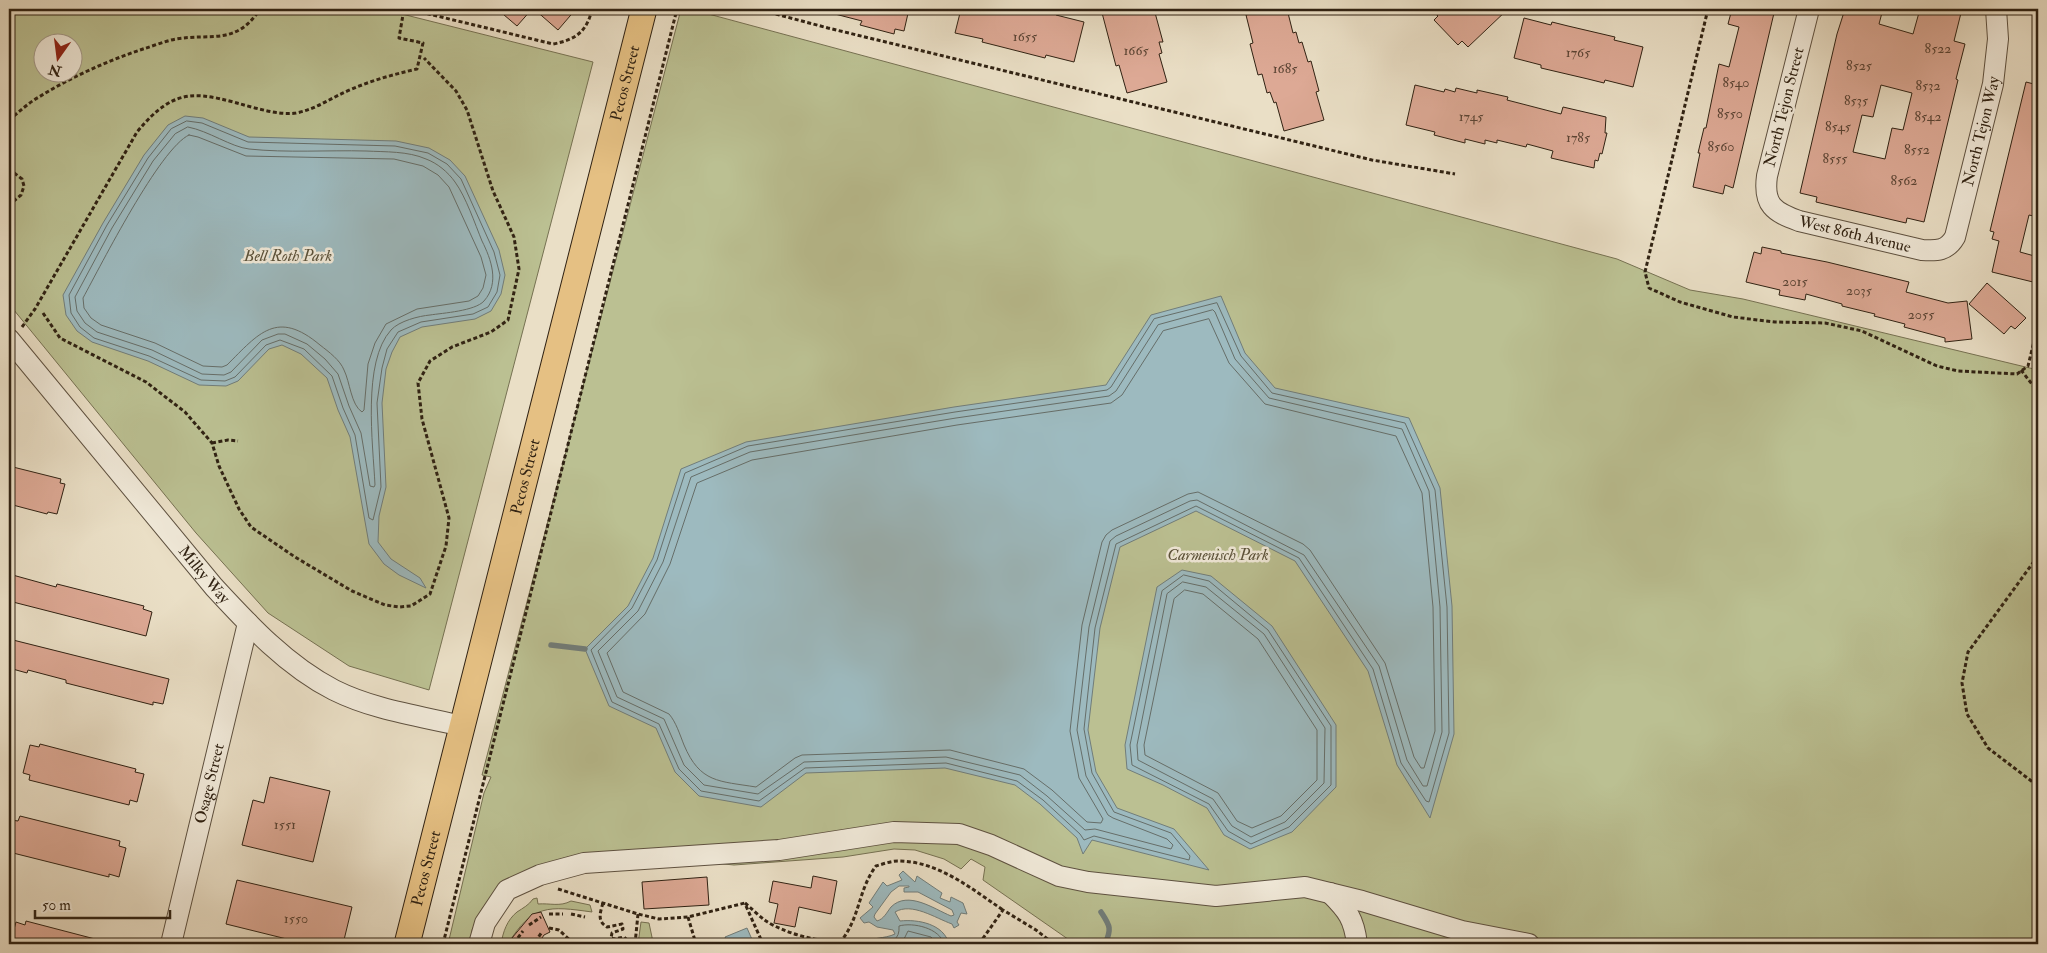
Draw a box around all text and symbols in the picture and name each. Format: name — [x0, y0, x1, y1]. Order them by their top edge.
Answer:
house number: 1655 — [1013, 28, 1038, 45]
north arrow — [32, 32, 82, 82]
house number: 8522 — [1925, 40, 1951, 57]
house number: 1665 — [1123, 42, 1149, 59]
street label: Pecos Street — [606, 43, 644, 123]
house number: 1765 — [1566, 44, 1591, 61]
street label: North Tejon Street — [1759, 45, 1809, 169]
house number: 8525 — [1846, 57, 1873, 74]
text: N — [46, 60, 64, 80]
house number: 1685 — [1273, 60, 1298, 77]
house number: 8540 — [1722, 74, 1750, 91]
street label: North Tejon Way — [1958, 74, 2004, 188]
house number: 8532 — [1915, 77, 1941, 94]
house number: 8535 — [1844, 92, 1869, 109]
house number: 8550 — [1717, 105, 1743, 122]
house number: 1745 — [1459, 108, 1484, 125]
house number: 8542 — [1914, 108, 1942, 125]
house number: 8545 — [1825, 118, 1852, 135]
house number: 1785 — [1566, 129, 1591, 146]
house number: 8560 — [1708, 138, 1734, 155]
house number: 8552 — [1904, 141, 1930, 158]
house number: 8555 — [1822, 150, 1848, 167]
house number: 8562 — [1891, 172, 1917, 189]
street label: West 86th Avenue — [1796, 211, 1913, 257]
park label: Bell Roth Park — [243, 246, 333, 266]
house number: 2015 — [1782, 273, 1808, 290]
house number: 2035 — [1846, 282, 1873, 299]
house number: 2055 — [1908, 306, 1935, 323]
street label: Pecos Street — [506, 437, 545, 517]
street label: Milky Way — [174, 541, 235, 609]
park label: Carmenisch Park — [1167, 545, 1269, 565]
street label: Osage Street — [190, 742, 229, 826]
house number: 1551 — [274, 816, 296, 833]
street label: Pecos Street — [407, 829, 445, 908]
scale bar — [35, 888, 170, 920]
text: 50 m — [42, 896, 71, 915]
house number: 1550 — [284, 910, 308, 927]

